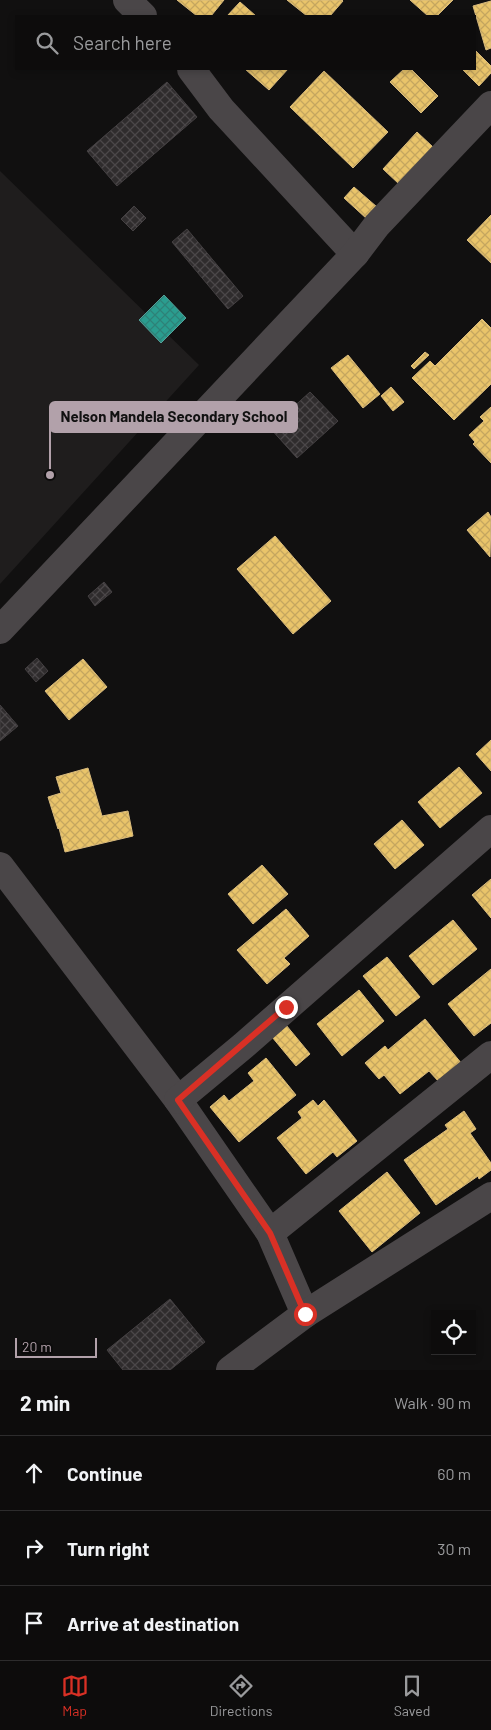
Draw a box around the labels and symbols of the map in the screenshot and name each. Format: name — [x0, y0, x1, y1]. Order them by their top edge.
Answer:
callout: Nelson Mandela Secondary School — [50, 402, 297, 432]
text: Nelson Mandela Secondary School — [61, 407, 287, 425]
route end — [275, 996, 298, 1019]
route start — [294, 1303, 317, 1326]
scale bar — [15, 1335, 98, 1358]

